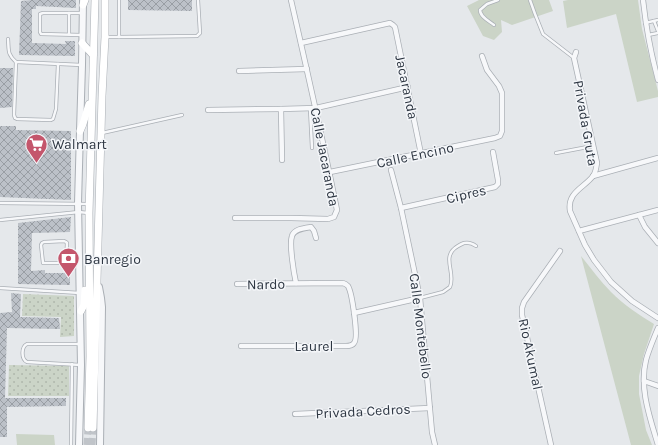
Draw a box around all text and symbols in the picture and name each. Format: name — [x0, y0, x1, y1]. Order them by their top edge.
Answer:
street label: Jacaranda — [391, 53, 422, 121]
street label: Privada Gruta — [570, 79, 601, 167]
street label: Calle Jacaranda — [307, 106, 342, 208]
supermarket icon: Walmart — [23, 131, 49, 164]
place label: Walmart — [52, 136, 107, 153]
street label: Calle Encino — [375, 139, 455, 172]
street label: Cipres — [444, 182, 488, 207]
bank icon: Banregio — [55, 246, 81, 279]
place label: Banregio — [84, 251, 141, 268]
street label: Calle Montebello — [406, 272, 435, 380]
street label: Nardo — [247, 276, 285, 293]
street label: Rio Akumal — [515, 317, 546, 392]
street label: Laurel — [295, 338, 333, 355]
street label: Privada Cedros — [315, 401, 411, 422]

